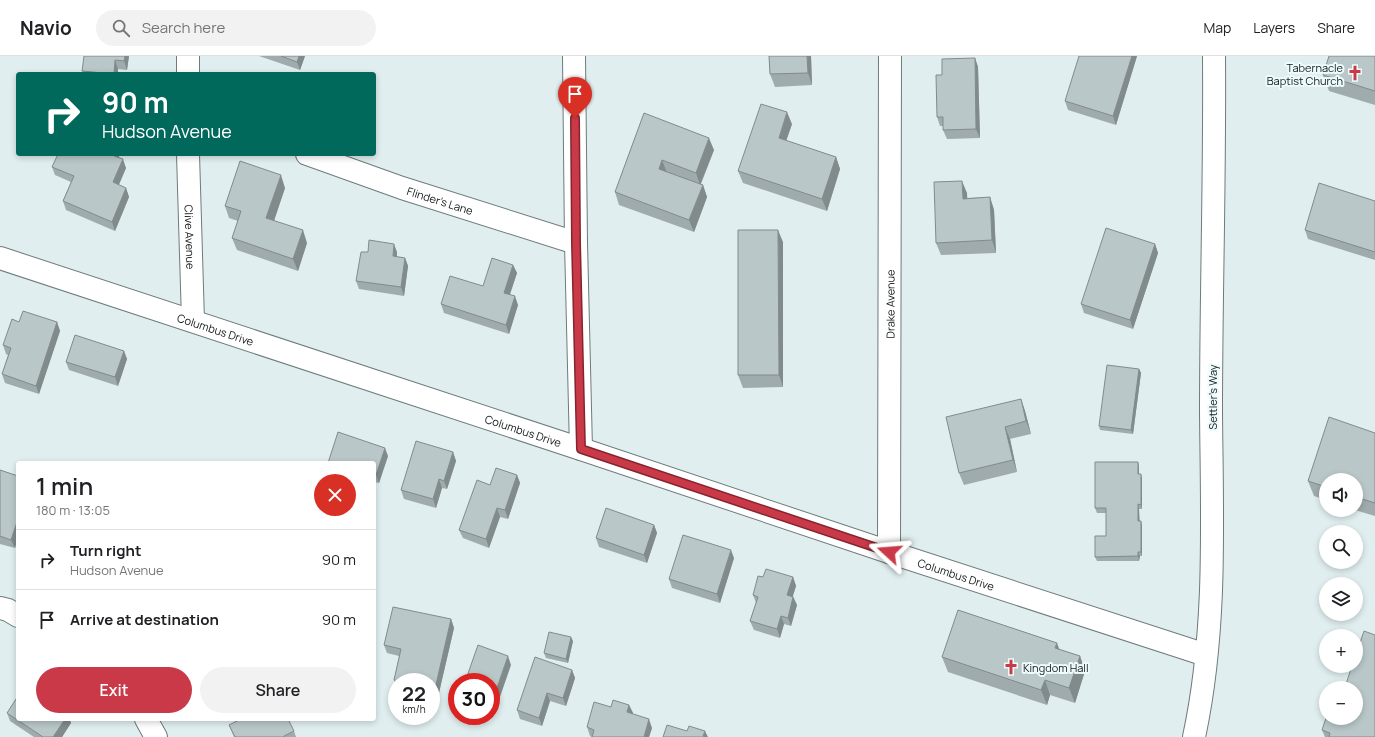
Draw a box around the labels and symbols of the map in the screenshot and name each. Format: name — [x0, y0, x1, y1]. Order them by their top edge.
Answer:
place label: Tabernacle Baptist Church — [1267, 60, 1344, 88]
church icon: Tabernacle Baptist Church — [1346, 64, 1364, 82]
pin — [558, 77, 592, 118]
street label: Flinder's Lane — [405, 183, 476, 218]
street label: Clive Avenue — [182, 204, 199, 270]
street label: Drake Avenue — [882, 269, 897, 338]
street label: Columbus Drive — [175, 309, 256, 349]
street label: Settler's Way — [1205, 364, 1220, 430]
street label: Columbus Drive — [483, 411, 564, 450]
position arrow — [868, 531, 910, 573]
street label: Columbus Drive — [916, 554, 997, 593]
church icon: Kingdom Hall — [1002, 658, 1020, 676]
place label: Kingdom Hall — [1023, 660, 1088, 675]
speed limit sign: 30 — [448, 673, 500, 725]

